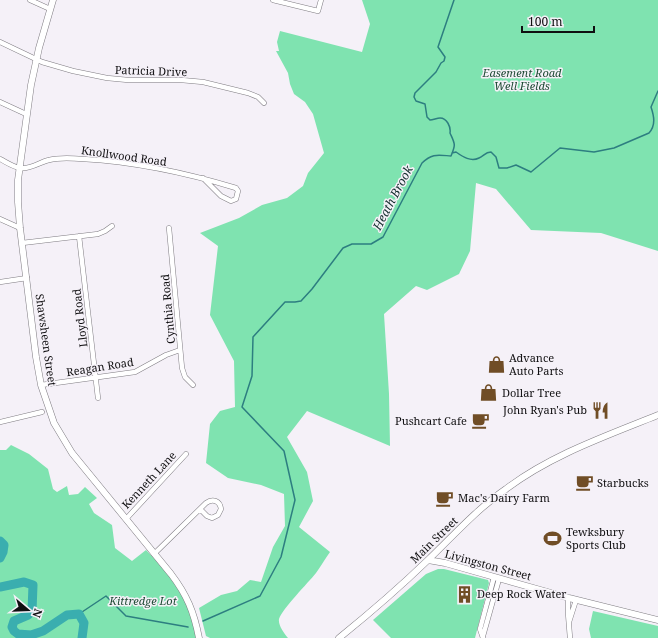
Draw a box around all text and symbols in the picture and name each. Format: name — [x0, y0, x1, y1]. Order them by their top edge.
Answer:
scale bar — [522, 8, 594, 34]
text: 100 m — [528, 13, 563, 30]
street label: Patricia Drive — [115, 62, 188, 79]
park label: Easement Road Well Fields — [482, 65, 562, 93]
street label: Knollwood Road — [80, 142, 168, 169]
water label: Heath Brook — [368, 161, 417, 234]
street label: Cynthia Road — [157, 273, 178, 345]
street label: Lloyd Road — [68, 288, 91, 348]
street label: Shawsheen Street — [33, 293, 60, 387]
place label: Advance Auto Parts — [509, 350, 563, 378]
street label: Reagan Road — [65, 354, 135, 379]
shop icon: Advance Auto Parts — [486, 354, 506, 374]
shop icon: Dollar Tree — [479, 383, 499, 403]
place label: Dollar Tree — [502, 385, 561, 400]
restaurant icon: John Ryan's Pub — [590, 400, 610, 420]
place label: John Ryan's Pub — [502, 402, 587, 417]
cafe icon: Pushcart Cafe — [470, 411, 490, 431]
place label: Pushcart Cafe — [395, 413, 467, 428]
street label: Kenneth Lane — [118, 448, 179, 512]
cafe icon: Starbucks — [574, 473, 594, 493]
place label: Starbucks — [597, 475, 649, 490]
cafe icon: Mac's Dairy Farm — [435, 488, 455, 508]
place label: Mac's Dairy Farm — [458, 490, 551, 505]
street label: Main Street — [407, 513, 461, 566]
place label: Tewksbury Sports Club — [566, 524, 626, 552]
sports icon: Tewksbury Sports Club — [543, 528, 563, 548]
street label: Livingston Street — [443, 546, 533, 583]
building icon: Deep Rock Water — [454, 584, 474, 604]
place label: Deep Rock Water — [477, 586, 567, 601]
north arrow — [8, 590, 48, 630]
park label: Kittredge Lot — [108, 593, 178, 608]
text: N — [29, 607, 46, 620]

